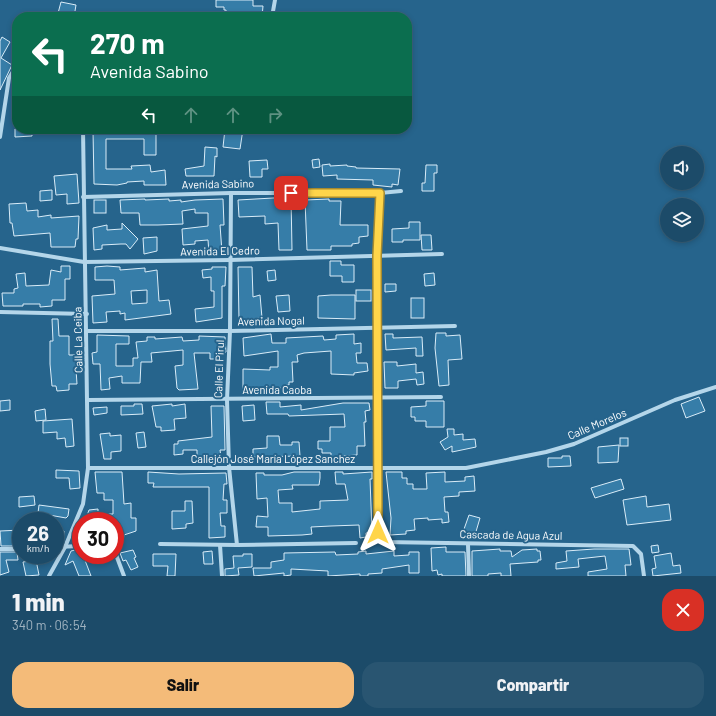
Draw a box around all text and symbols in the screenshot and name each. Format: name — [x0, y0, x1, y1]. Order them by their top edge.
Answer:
text: 270 m — [90, 26, 165, 60]
icon: left — [24, 28, 76, 80]
text: Avenida Sabino — [90, 60, 209, 82]
icon: left — [138, 104, 160, 126]
icon: ahead — [180, 104, 202, 126]
icon: ahead — [222, 104, 244, 126]
icon: right — [264, 104, 286, 126]
map controls — [660, 146, 704, 242]
button: sound — [660, 146, 704, 190]
street label: Avenida Sabino — [182, 176, 254, 191]
pin — [274, 176, 308, 210]
icon: arrive — [280, 182, 302, 204]
button: layers — [660, 198, 704, 242]
street label: Avenida El Cedro — [180, 243, 260, 258]
street label: Calle La Ceiba — [70, 307, 85, 373]
street label: Avenida Nogal — [237, 313, 305, 328]
street label: Calle El Pirul — [211, 340, 226, 398]
street label: Avenida Caoba — [242, 383, 312, 396]
street label: Calle Morelos — [565, 405, 628, 442]
street label: Callejón José María López Sanchez — [191, 452, 355, 465]
position arrow — [357, 511, 399, 553]
speed limit sign: 30 — [72, 512, 124, 564]
text: 26 — [27, 521, 49, 545]
street label: Cascada de Agua Azul — [460, 527, 563, 542]
text: km/h — [27, 542, 49, 554]
text: 1 min — [12, 587, 65, 616]
button: close — [662, 589, 704, 631]
text: 340 m · 06:54 — [12, 617, 87, 633]
button: Salir — [12, 662, 354, 708]
button: Compartir — [362, 662, 704, 708]

